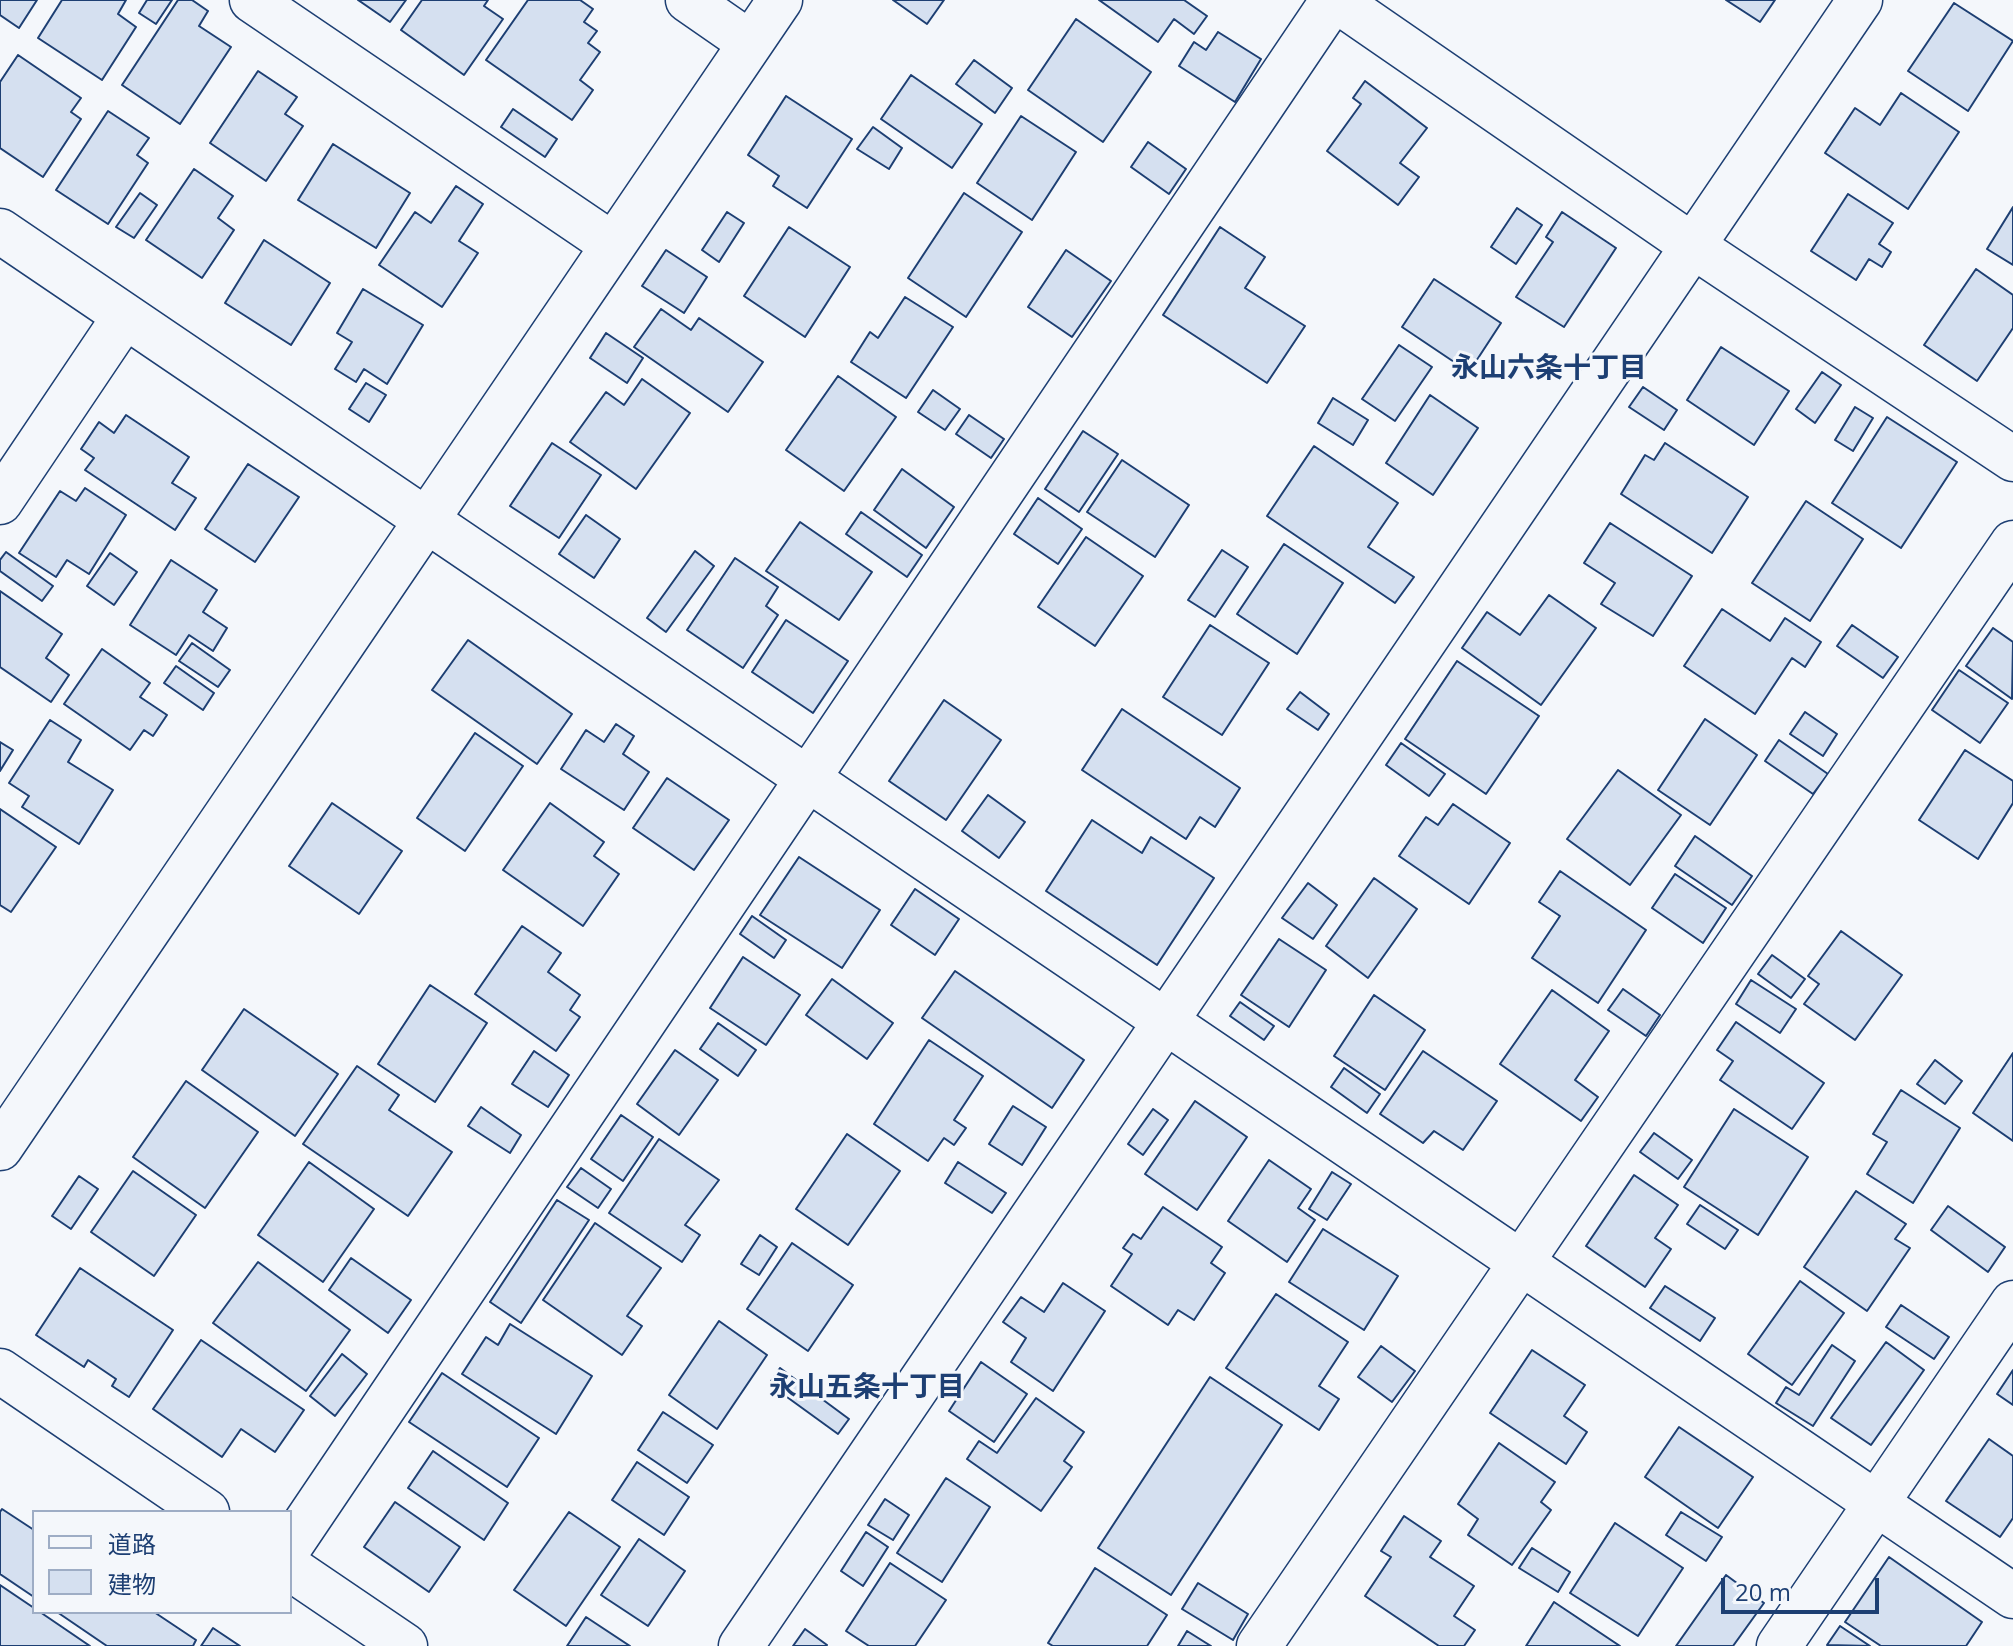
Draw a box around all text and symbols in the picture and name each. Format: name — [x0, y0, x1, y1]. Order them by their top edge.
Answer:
district label: 永山六条十丁目 — [1451, 352, 1647, 386]
district label: 永山五条十丁目 — [769, 1371, 965, 1405]
legend — [32, 1510, 292, 1614]
text: 道路 — [108, 1527, 156, 1560]
scale bar — [1725, 1562, 1883, 1612]
text: 建物 — [108, 1567, 156, 1600]
text: 20 m — [1735, 1575, 1791, 1608]

